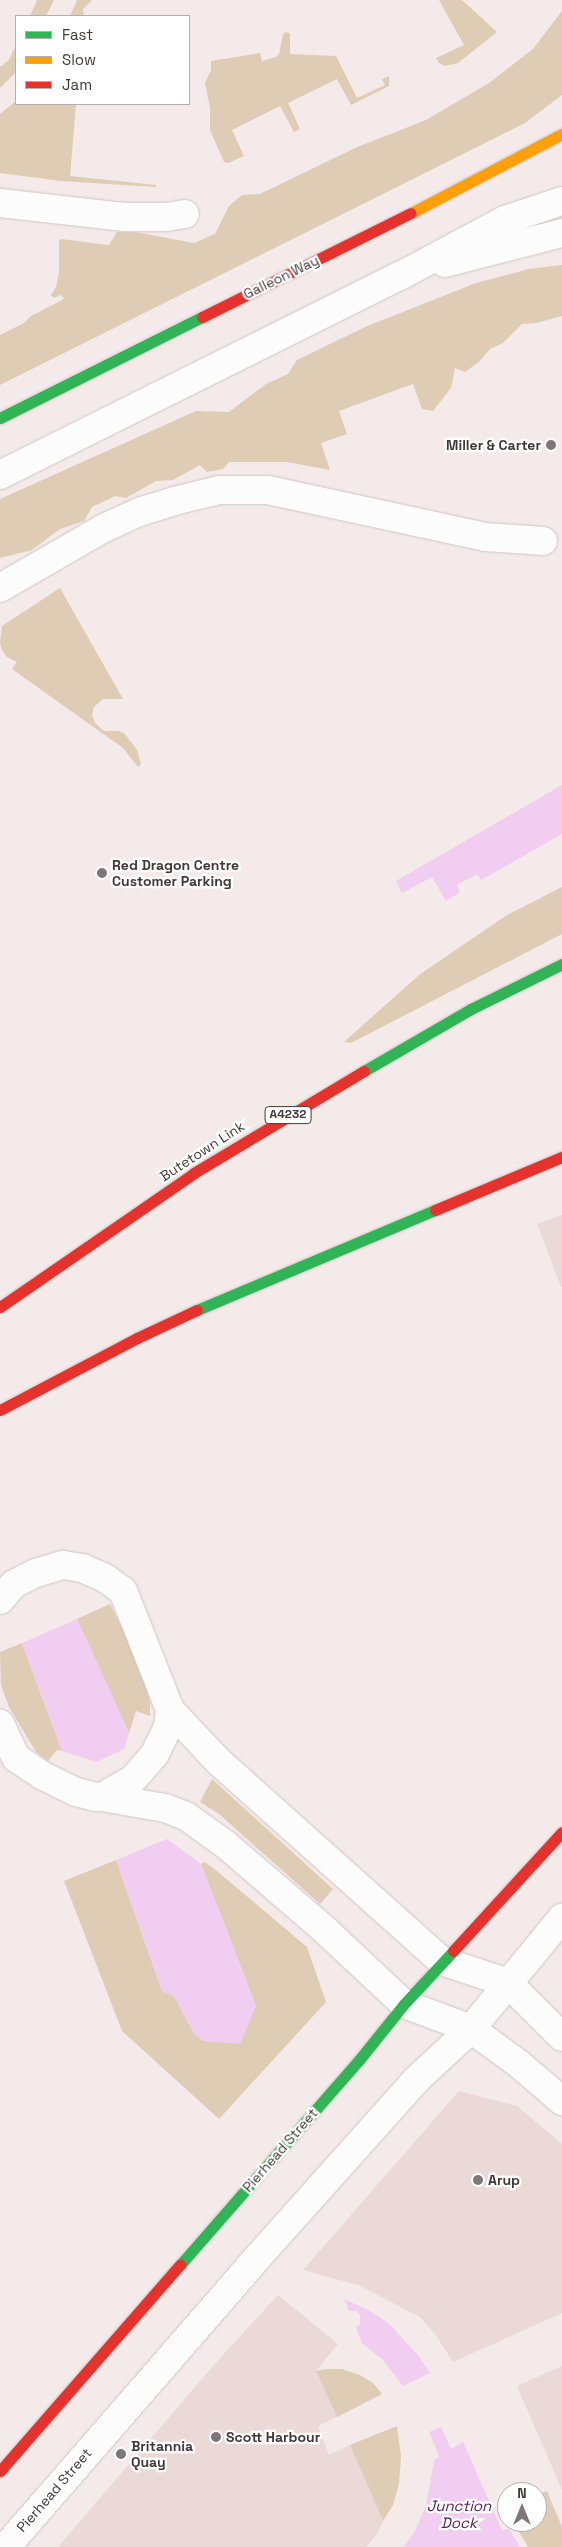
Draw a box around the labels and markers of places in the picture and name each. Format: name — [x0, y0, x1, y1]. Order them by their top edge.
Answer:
place label: Miller & Carter — [446, 437, 541, 453]
marker: Miller & Carter — [545, 439, 557, 451]
place label: Red Dragon Centre Customer Parking — [112, 857, 239, 890]
marker: Red Dragon Centre Customer Parking — [96, 867, 108, 879]
place label: Arup — [488, 2172, 520, 2188]
marker: Arup — [472, 2174, 484, 2186]
place label: Scott Harbour — [226, 2429, 320, 2445]
marker: Scott Harbour — [210, 2431, 222, 2443]
place label: Britannia Quay — [131, 2438, 193, 2470]
marker: Britannia Quay — [115, 2448, 127, 2460]

